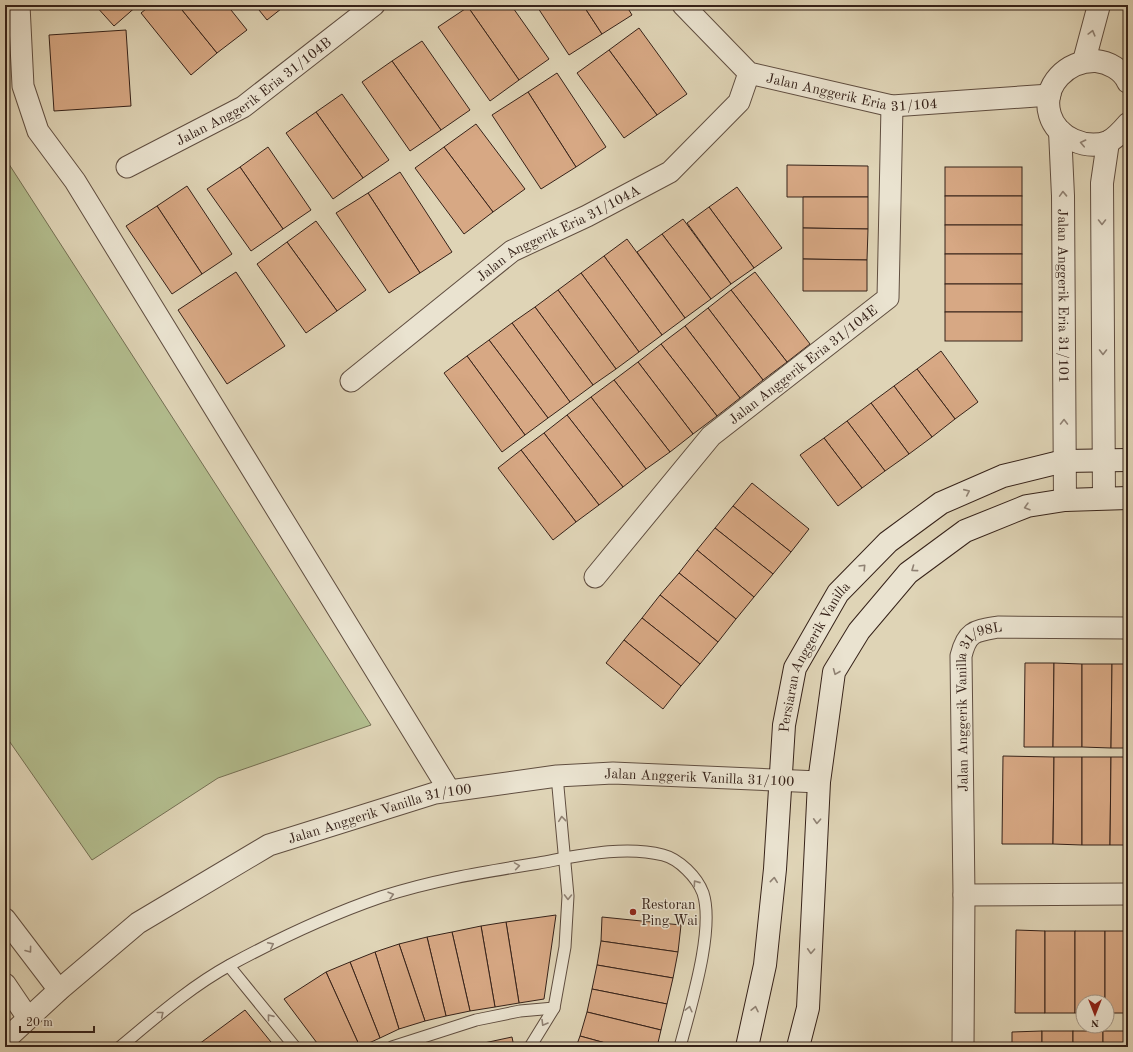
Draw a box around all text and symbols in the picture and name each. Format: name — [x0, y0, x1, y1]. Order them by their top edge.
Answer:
one-way arrow — [1087, 30, 1096, 37]
street label: Jalan Anggerik Eria 31/104B — [174, 35, 334, 148]
street label: Jalan Anggerik Eria 31/104 — [765, 71, 938, 114]
one-way arrow — [1080, 140, 1086, 148]
street label: Jalan Anggerik Eria 31/104A — [474, 183, 643, 284]
one-way arrow — [1059, 191, 1067, 197]
street label: Jalan Anggerik Eria 31/101 — [1055, 209, 1070, 383]
one-way arrow — [1098, 219, 1106, 225]
street label: Jalan Anggerik Eria 31/104E — [727, 303, 880, 427]
one-way arrow — [1099, 349, 1107, 355]
one-way arrow — [1060, 419, 1068, 425]
one-way arrow — [964, 488, 971, 496]
one-way arrow — [1024, 502, 1031, 511]
one-way arrow — [858, 564, 866, 572]
one-way arrow — [911, 564, 918, 571]
street label: Persiaran Anggerik Vanilla — [778, 579, 853, 733]
street label: Jalan Anggerik Vanilla 31/98L — [954, 620, 1003, 792]
one-way arrow — [832, 668, 840, 675]
street label: Jalan Anggerik Vanilla 31/100 — [604, 767, 795, 789]
street label: Jalan Anggerik Vanilla 31/100 — [286, 782, 472, 847]
one-way arrow — [558, 816, 567, 823]
one-way arrow — [813, 818, 822, 824]
one-way arrow — [514, 863, 520, 871]
one-way arrow — [769, 877, 778, 883]
one-way arrow — [694, 881, 701, 888]
one-way arrow — [387, 891, 394, 900]
one-way arrow — [564, 894, 572, 900]
place label: Restoran Ping Wai — [641, 898, 698, 928]
marker: Restoran Ping Wai — [628, 907, 638, 917]
one-way arrow — [267, 942, 274, 949]
one-way arrow — [24, 945, 31, 952]
one-way arrow — [806, 948, 815, 954]
north arrow — [1075, 994, 1115, 1034]
one-way arrow — [685, 1006, 693, 1012]
one-way arrow — [751, 1006, 759, 1012]
scale bar — [20, 1008, 94, 1034]
one-way arrow — [157, 1011, 164, 1018]
one-way arrow — [268, 1014, 275, 1021]
text: 20 m — [26, 1017, 53, 1029]
text: N — [1090, 1017, 1099, 1028]
one-way arrow — [542, 1019, 549, 1026]

